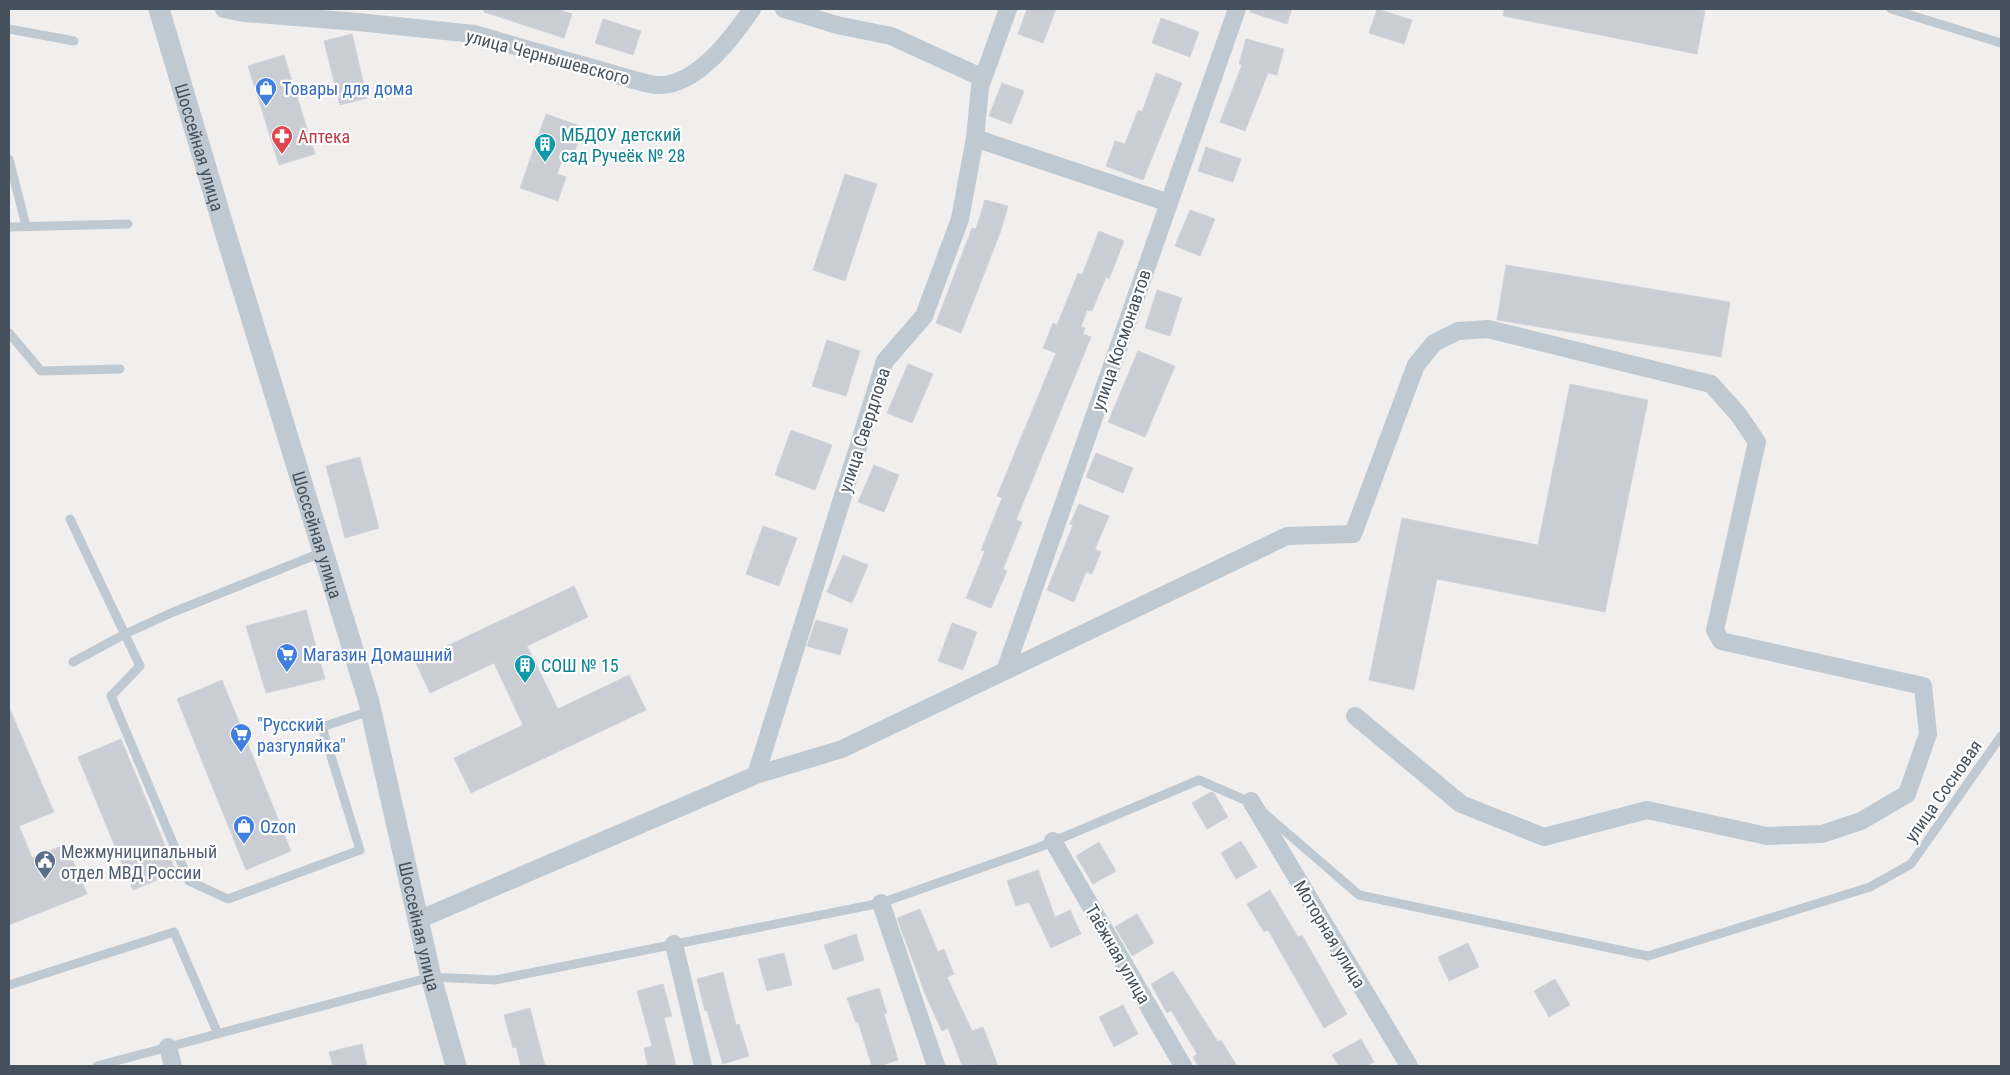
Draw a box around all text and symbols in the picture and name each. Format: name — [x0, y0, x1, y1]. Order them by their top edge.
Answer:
street label: улица Чернышевского — [464, 25, 632, 89]
shop icon: Товары для дома — [254, 76, 278, 107]
place label: Товары для дома — [282, 78, 413, 99]
street label: Шоссейная улица — [171, 81, 229, 213]
pharmacy icon: Аптека — [270, 124, 294, 155]
place label: МБДОУ детский сад Ручеёк № 28 — [561, 124, 685, 166]
place label: Аптека — [298, 126, 350, 147]
building icon: МБДОУ детский сад Ручеёк № 28 — [533, 132, 557, 163]
street label: улица Космонавтов — [1087, 267, 1155, 413]
street label: улица Свердлова — [834, 365, 894, 495]
street label: Шоссейная улица — [288, 468, 347, 601]
supermarket icon: Магазин Домашний — [275, 642, 299, 673]
place label: Магазин Домашний — [303, 644, 452, 665]
building icon: СОШ № 15 — [513, 653, 537, 684]
place label: СОШ № 15 — [541, 655, 619, 676]
place label: "Русский разгуляйка" — [257, 714, 346, 756]
supermarket icon: "Русский разгуляйка" — [229, 722, 253, 753]
street label: улица Сосновая — [1900, 736, 1986, 846]
shop icon: Ozon — [232, 814, 256, 845]
place label: Ozon — [260, 816, 296, 837]
place label: Межмуниципальный отдел МВД России — [61, 841, 217, 883]
public building icon: Межмуниципальный отдел МВД России — [33, 849, 57, 880]
street label: Шоссейная улица — [395, 859, 445, 993]
street label: Моторная улица — [1290, 876, 1370, 992]
street label: Таёжная улица — [1081, 900, 1155, 1008]

